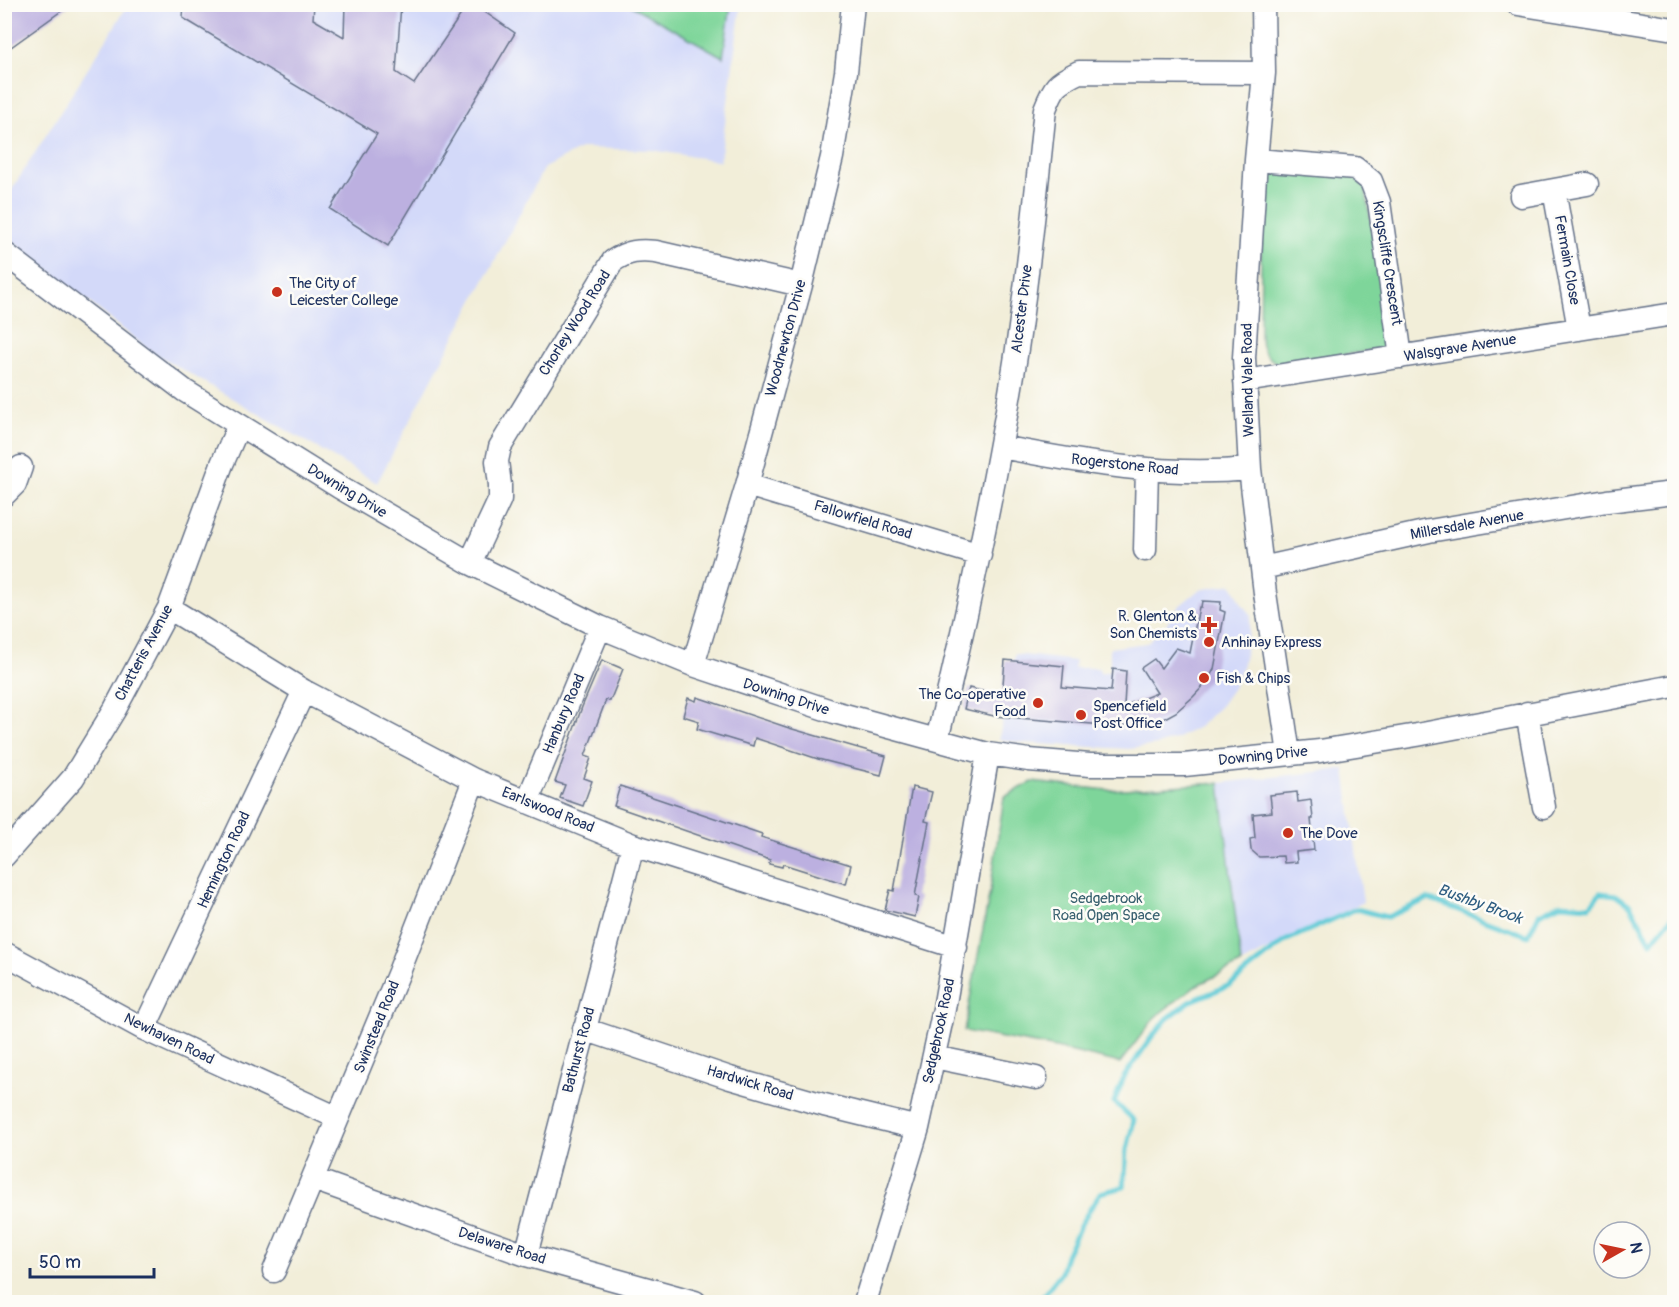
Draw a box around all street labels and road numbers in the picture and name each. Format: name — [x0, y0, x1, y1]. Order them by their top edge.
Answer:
street label: Kingscliffe Crescent — [1368, 199, 1406, 328]
street label: Fermain Close — [1550, 214, 1584, 307]
street label: Alcester Drive — [1007, 263, 1037, 354]
street label: Chorley Wood Road — [535, 267, 615, 379]
street label: Woodnewton Drive — [761, 277, 811, 398]
street label: Welland Vale Road — [1238, 323, 1258, 437]
street label: Walsgrave Avenue — [1402, 330, 1518, 366]
street label: Rogerstone Road — [1070, 450, 1180, 480]
street label: Downing Drive — [304, 460, 391, 523]
street label: Fallowfield Road — [812, 496, 914, 544]
street label: Millersdale Avenue — [1409, 506, 1526, 544]
street label: Chatteris Avenue — [111, 601, 178, 704]
street label: Hanbury Road — [539, 671, 589, 757]
street label: Downing Drive — [740, 674, 832, 720]
street label: Downing Drive — [1217, 742, 1309, 770]
street label: Earlswood Road — [499, 783, 597, 837]
street label: Hemington Road — [193, 809, 255, 911]
street label: Sedgebrook Road — [919, 976, 959, 1086]
street label: Swinstead Road — [350, 978, 404, 1076]
street label: Bathurst Road — [558, 1005, 600, 1095]
street label: Newhaven Road — [121, 1009, 217, 1069]
street label: Hardwick Road — [704, 1061, 796, 1105]
street label: Delaware Road — [456, 1223, 548, 1269]

